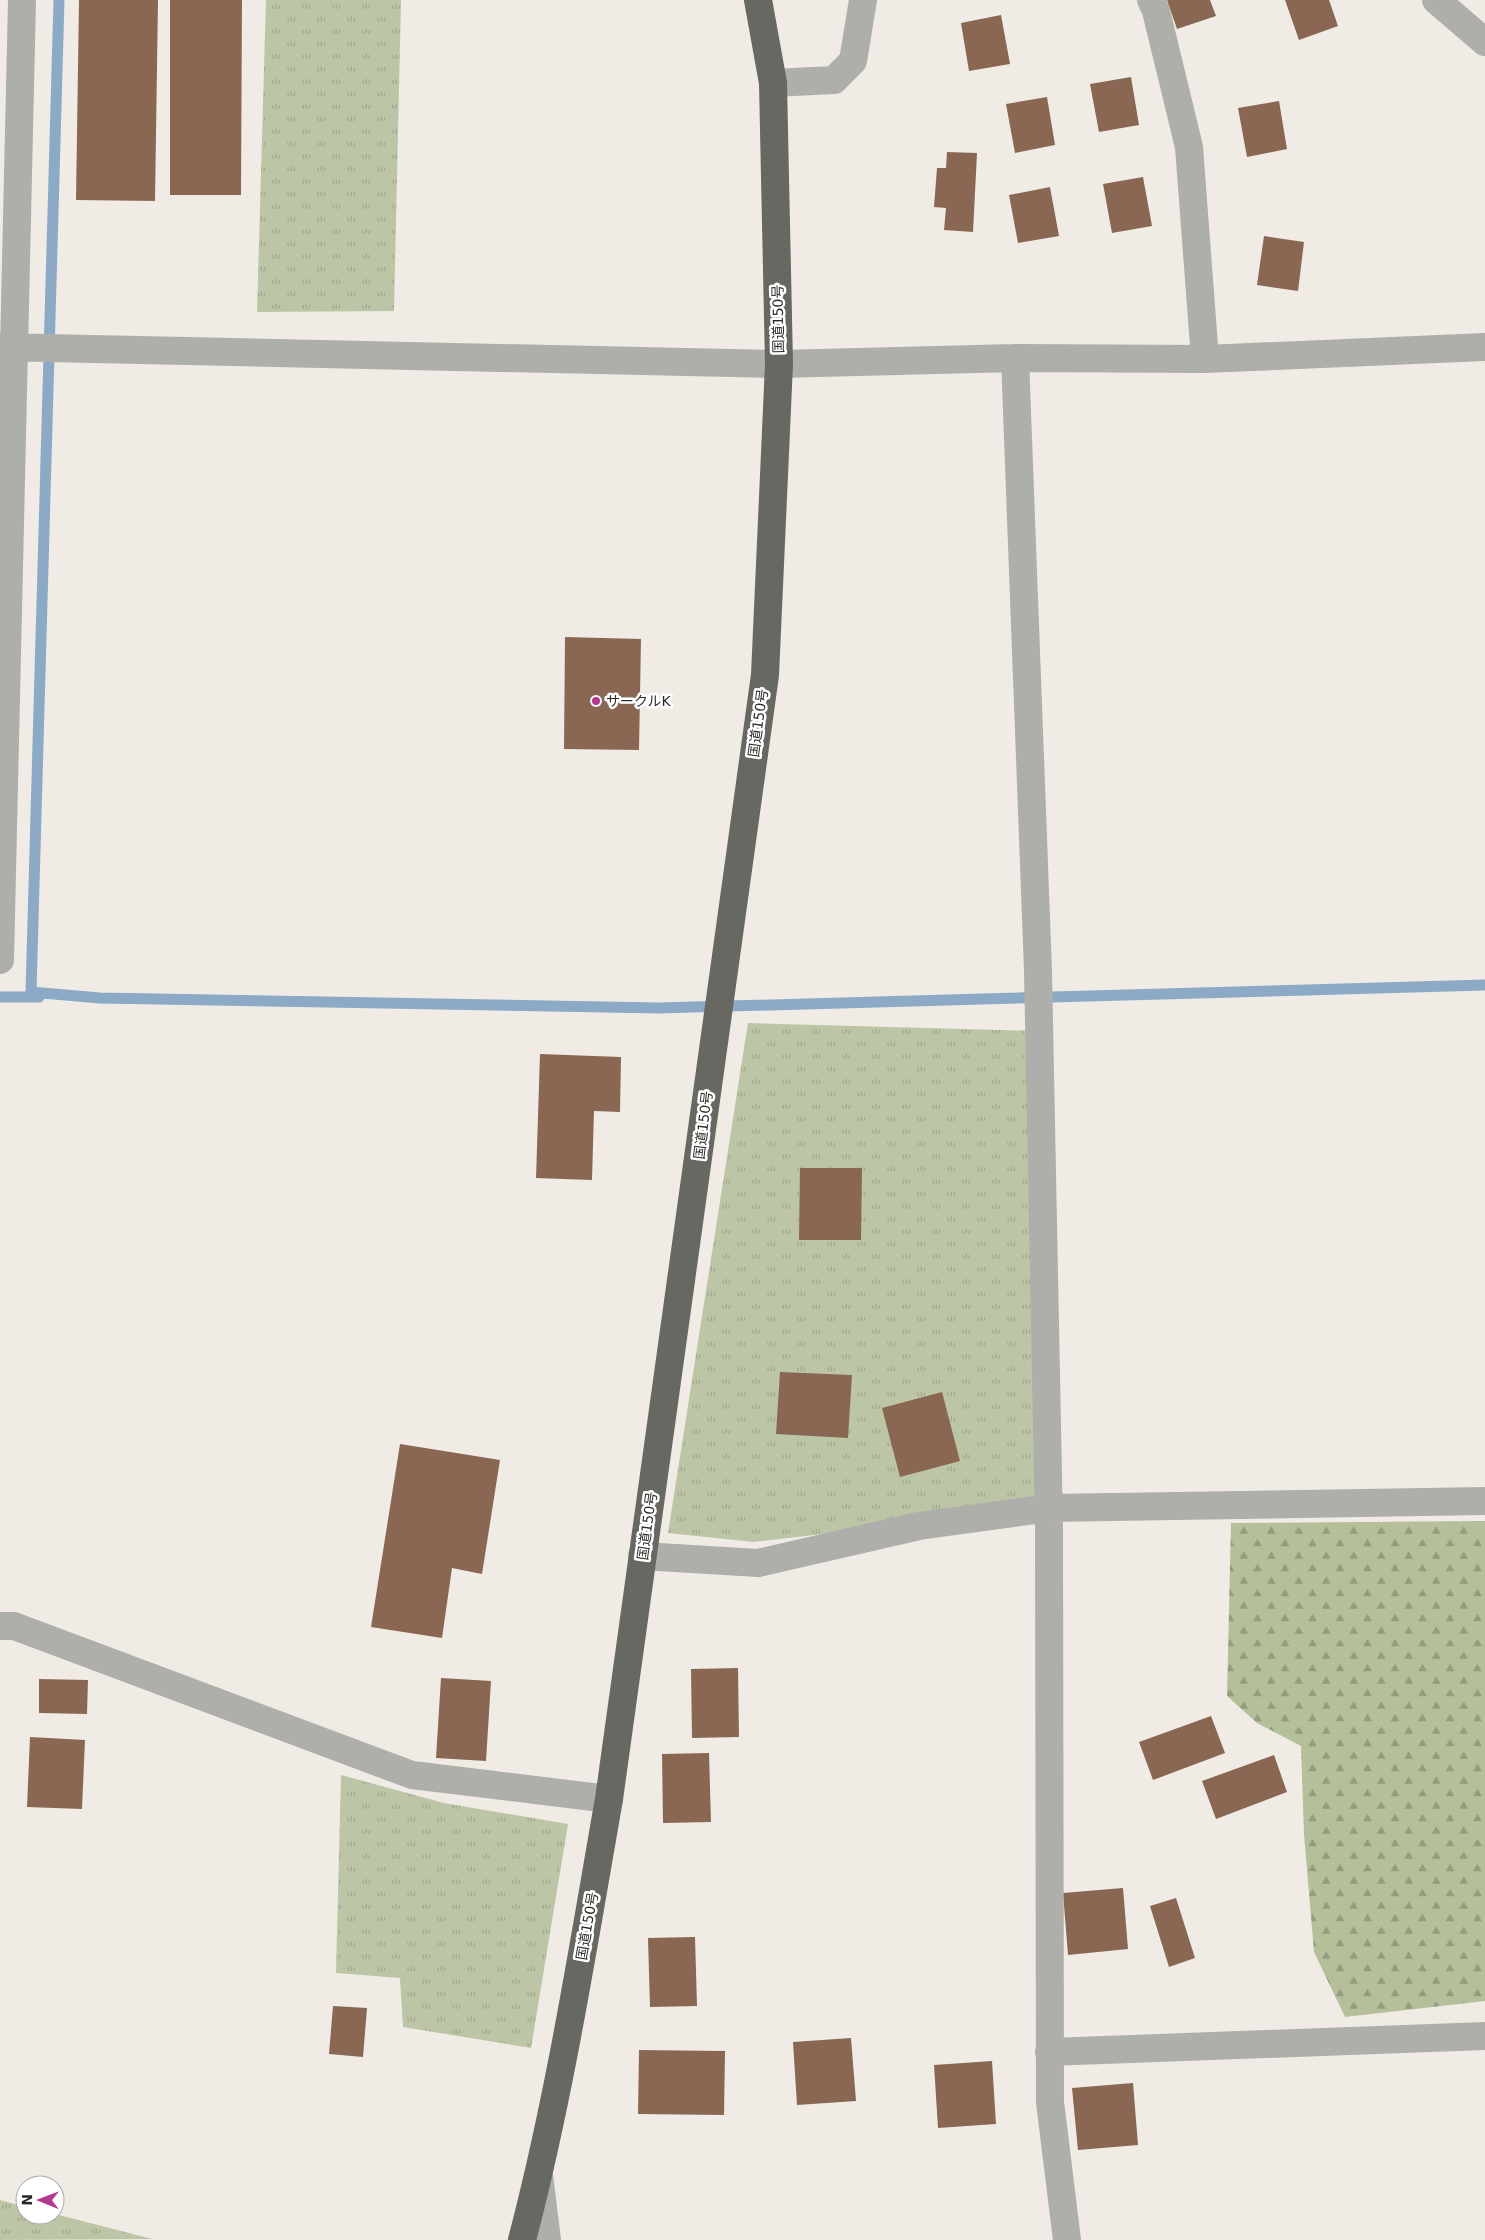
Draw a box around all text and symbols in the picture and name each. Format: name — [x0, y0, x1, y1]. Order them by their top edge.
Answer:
street label: 国道150号 — [769, 284, 787, 354]
street label: 国道150号 — [745, 688, 771, 758]
place label: サークルK — [606, 693, 672, 709]
marker: サークルK — [590, 695, 602, 707]
street label: 国道150号 — [691, 1090, 715, 1160]
street label: 国道150号 — [634, 1491, 660, 1561]
street label: 国道150号 — [573, 1891, 601, 1961]
north arrow — [15, 2175, 65, 2225]
text: N — [19, 2194, 35, 2206]

